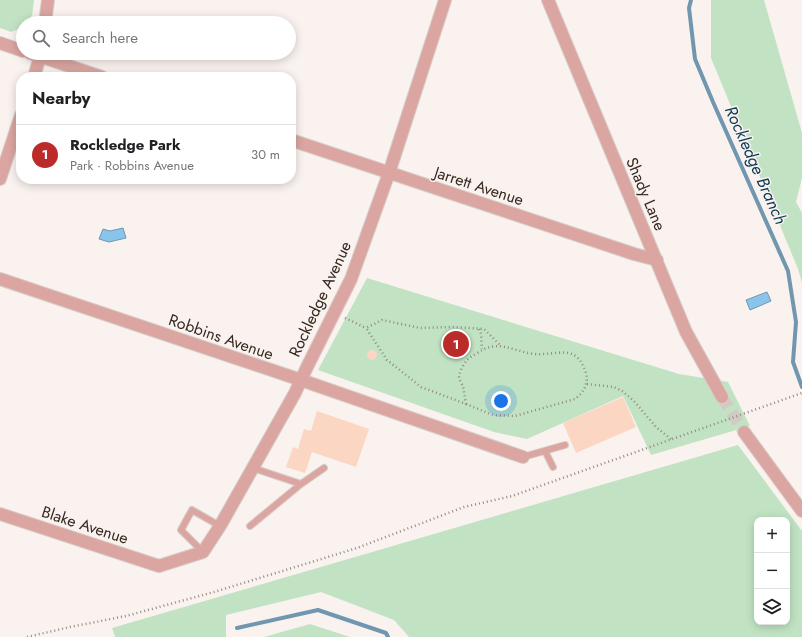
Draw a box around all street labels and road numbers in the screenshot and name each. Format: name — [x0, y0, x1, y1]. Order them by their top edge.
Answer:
street label: Shady Lane — [620, 154, 672, 234]
street label: Jarrett Avenue — [429, 160, 527, 211]
street label: Rockledge Avenue — [283, 237, 357, 361]
street label: Robbins Avenue — [165, 308, 277, 366]
street label: Blake Avenue — [39, 500, 131, 550]

